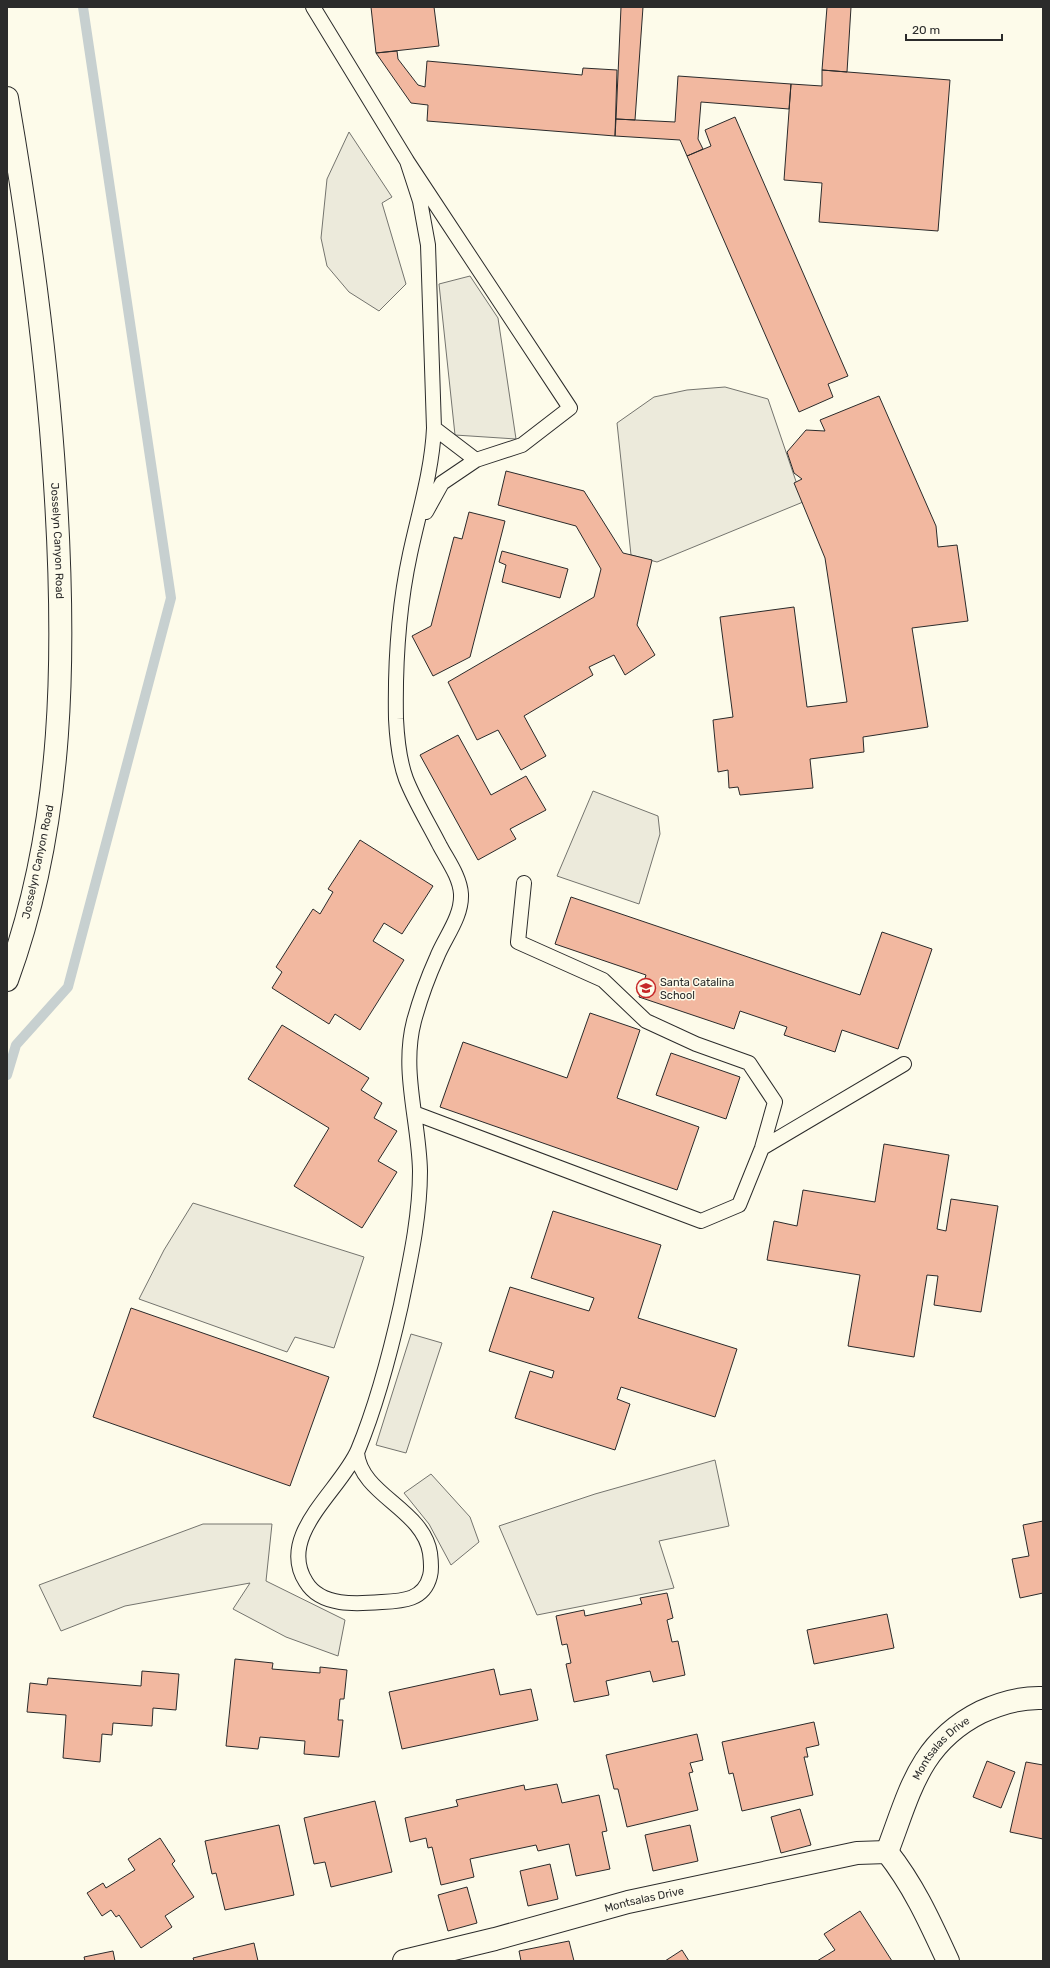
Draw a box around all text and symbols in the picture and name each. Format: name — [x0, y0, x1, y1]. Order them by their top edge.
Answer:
scale bar — [906, 16, 1002, 42]
text: 20 m — [912, 23, 940, 37]
street label: Josselyn Canyon Road — [48, 482, 67, 599]
street label: Josselyn Canyon Road — [20, 804, 56, 920]
place label: Santa Catalina School — [660, 976, 734, 1002]
school or university icon: Santa Catalina School — [635, 977, 657, 999]
street label: Montsalas Drive — [910, 1714, 972, 1782]
street label: Montsalas Drive — [603, 1884, 685, 1915]

